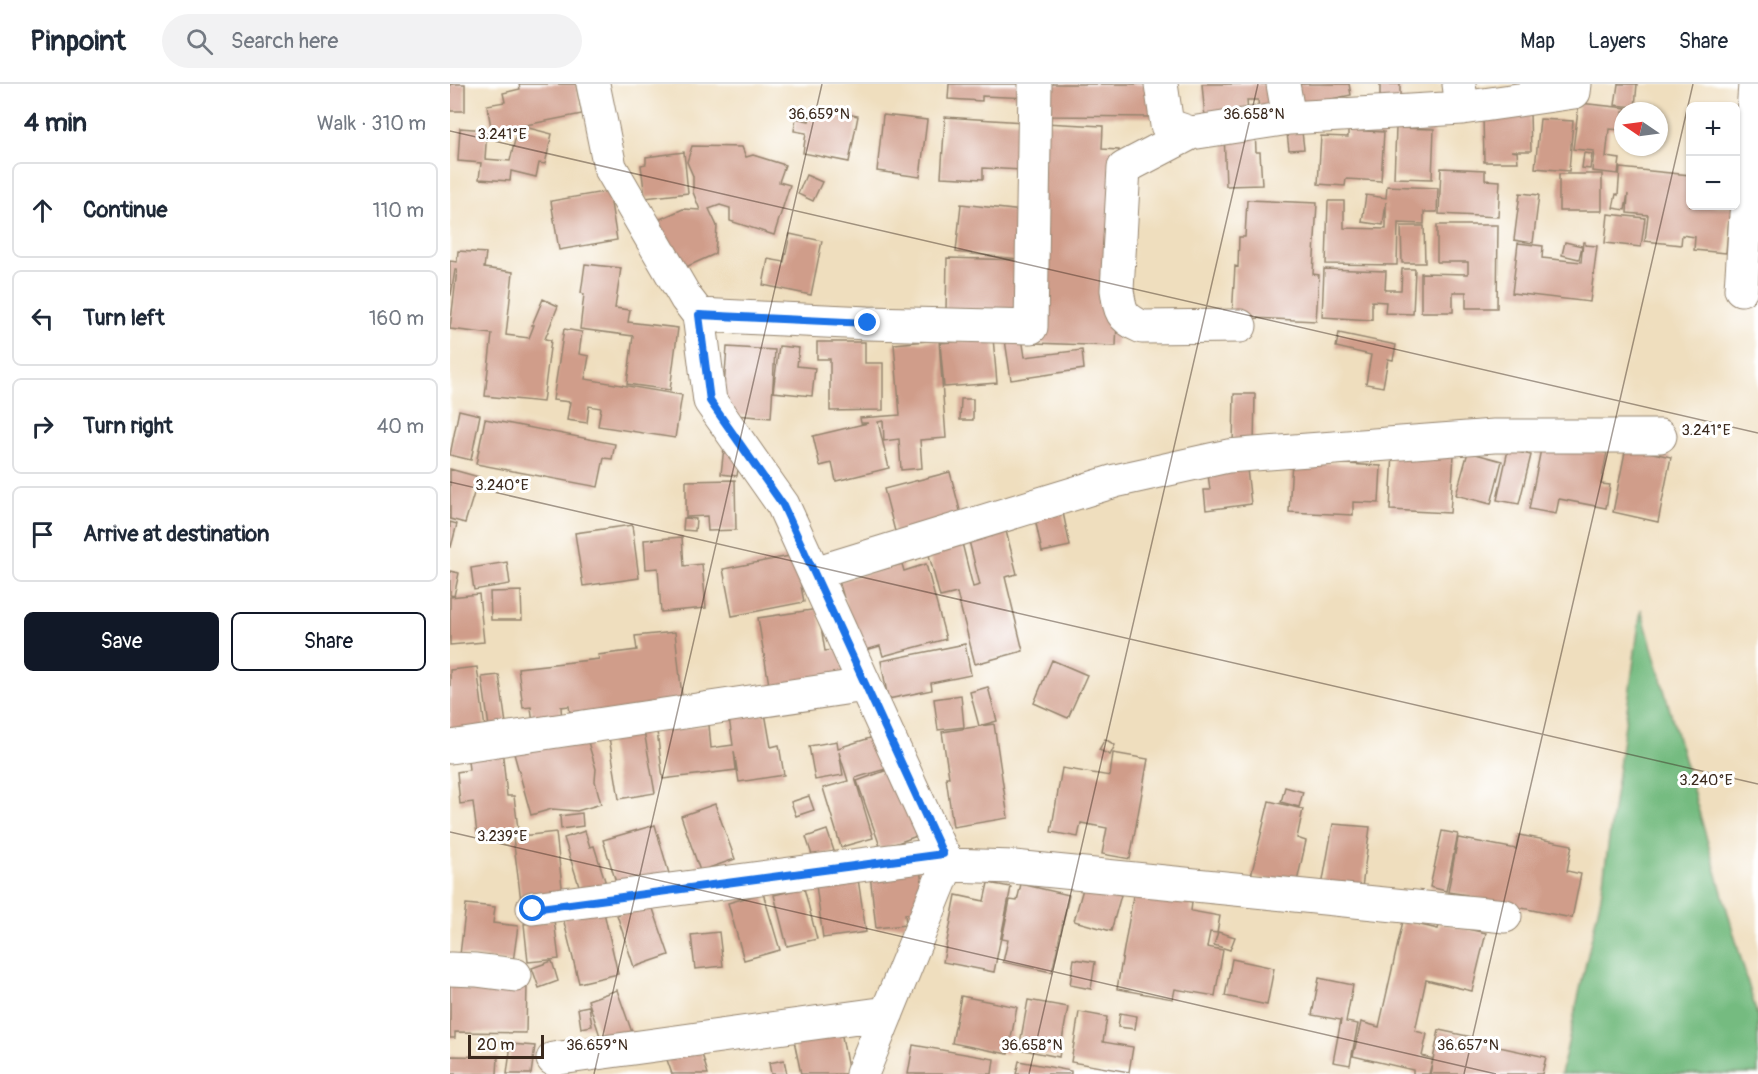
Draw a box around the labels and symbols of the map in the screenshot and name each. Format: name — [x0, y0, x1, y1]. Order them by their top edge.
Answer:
north arrow — [1614, 102, 1668, 156]
text: 36.659°N — [788, 105, 850, 124]
text: 36.658°N — [1223, 105, 1285, 124]
text: 3.241°E — [478, 125, 527, 144]
route end — [854, 309, 880, 335]
text: 3.241°E — [1682, 421, 1731, 440]
text: 3.240°E — [475, 476, 529, 495]
text: 3.240°E — [1679, 771, 1733, 790]
text: 3.239°E — [477, 827, 527, 846]
route start — [519, 895, 545, 921]
scale bar — [468, 1032, 544, 1060]
text: 36.659°N — [566, 1036, 628, 1055]
text: 36.658°N — [1001, 1036, 1063, 1055]
text: 36.657°N — [1437, 1036, 1499, 1055]

